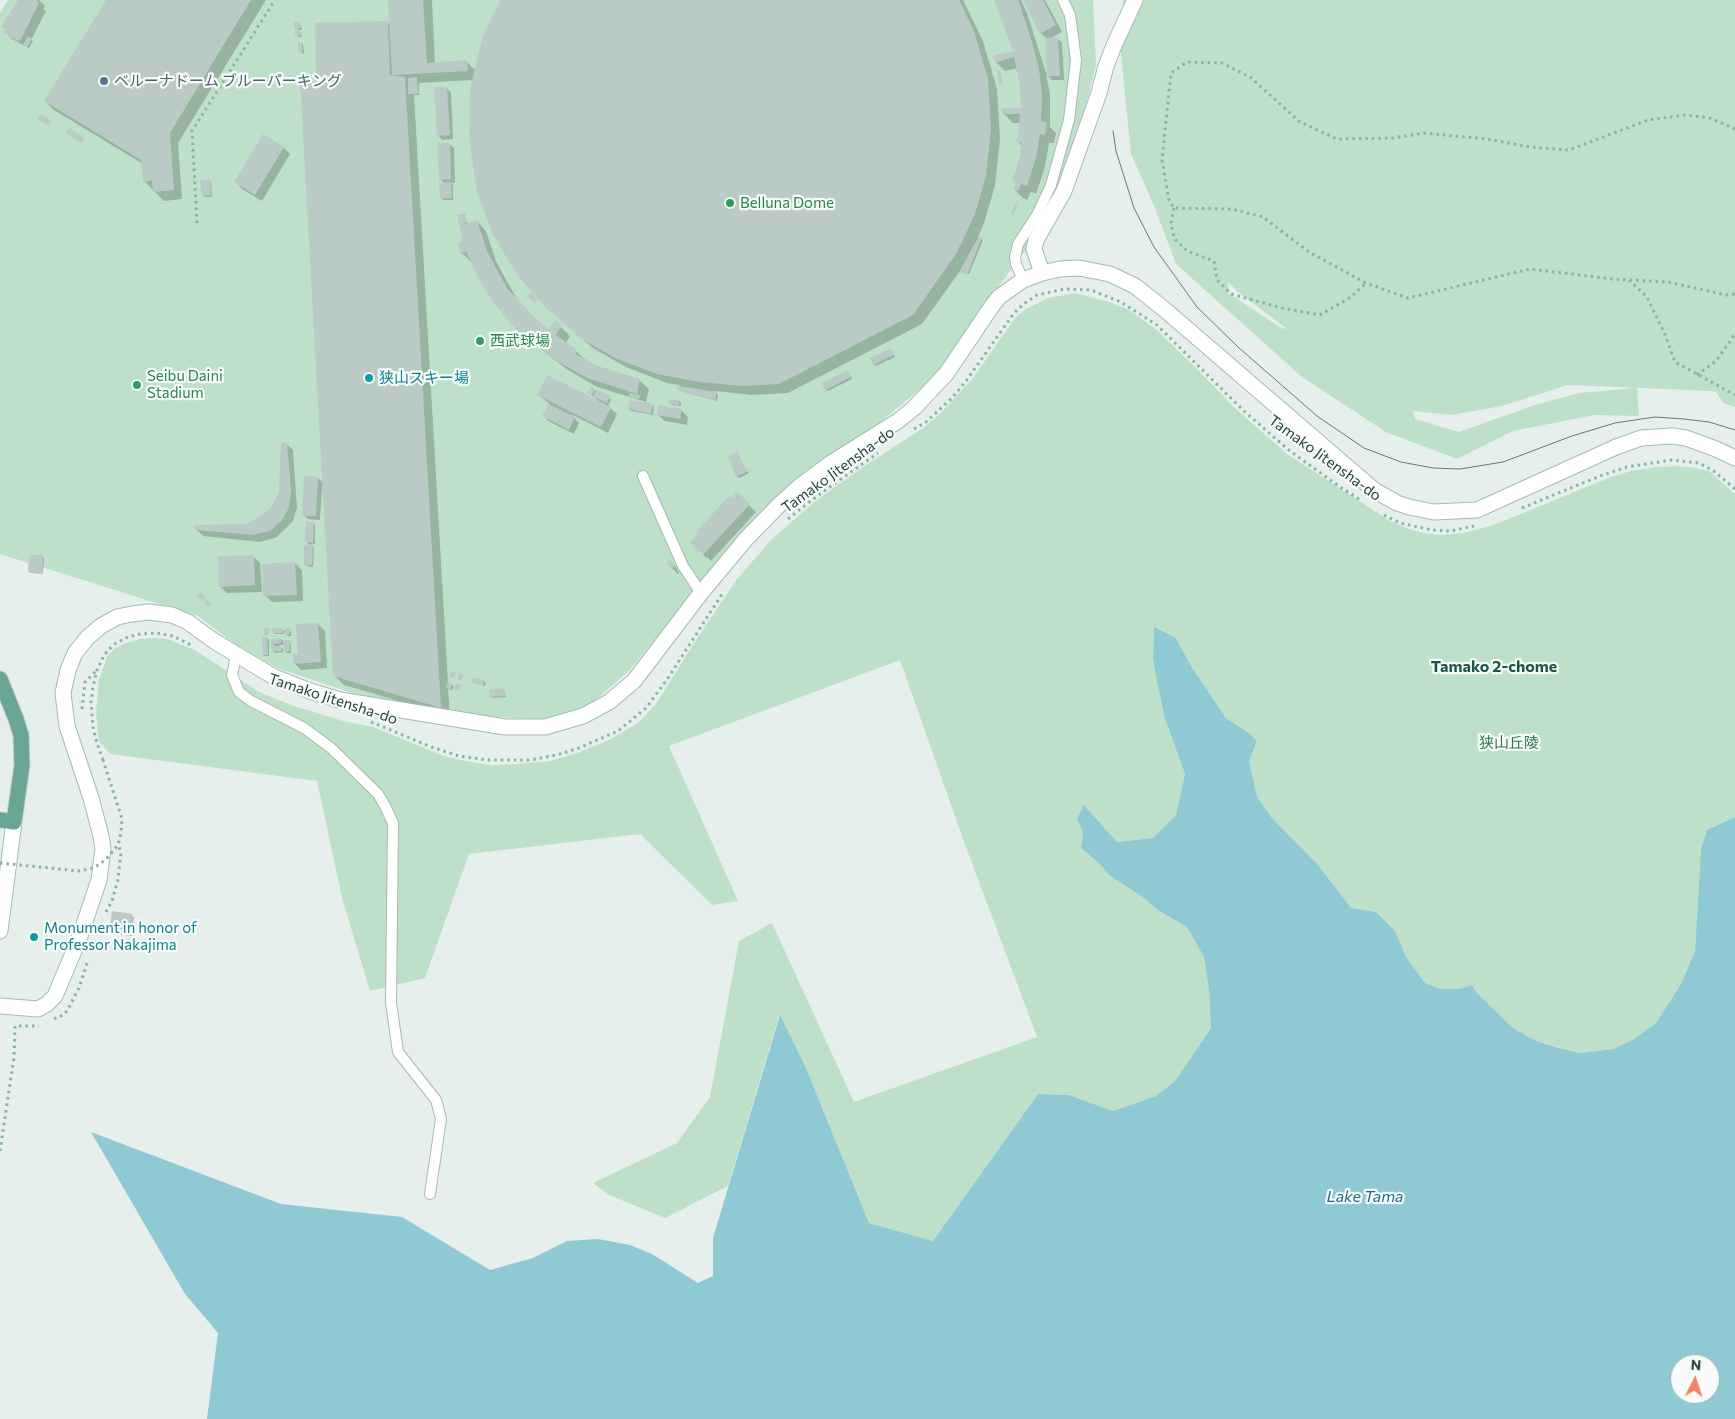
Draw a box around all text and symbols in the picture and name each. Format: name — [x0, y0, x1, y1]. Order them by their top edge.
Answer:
place label: ベルーナドーム ブルーパーキング — [114, 72, 342, 90]
marker: ベルーナドーム ブルーパーキング — [98, 75, 110, 87]
place label: Belluna Dome — [740, 194, 834, 212]
marker: Belluna Dome — [724, 197, 736, 209]
place label: 西武球場 — [490, 332, 550, 350]
marker: 西武球場 — [474, 335, 486, 347]
place label: Seibu Daini Stadium — [147, 367, 223, 402]
place label: 狭山スキー場 — [379, 369, 469, 387]
marker: 狭山スキー場 — [363, 372, 375, 384]
marker: Seibu Daini Stadium — [131, 379, 143, 391]
street label: Tamako Jitensha-do — [1265, 411, 1385, 505]
street label: Tamako Jitensha-do — [778, 423, 898, 517]
district label: Tamako 2-chome — [1431, 657, 1557, 677]
street label: Tamako Jitensha-do — [266, 670, 400, 728]
park label: 狭山丘陵 — [1479, 734, 1539, 752]
place label: Monument in honor of Professor Nakajima — [44, 919, 197, 954]
marker: Monument in honor of Professor Nakajima — [28, 931, 40, 943]
water label: Lake Tama — [1327, 1187, 1403, 1207]
north arrow — [1670, 1354, 1720, 1404]
text: N — [1690, 1356, 1702, 1373]

